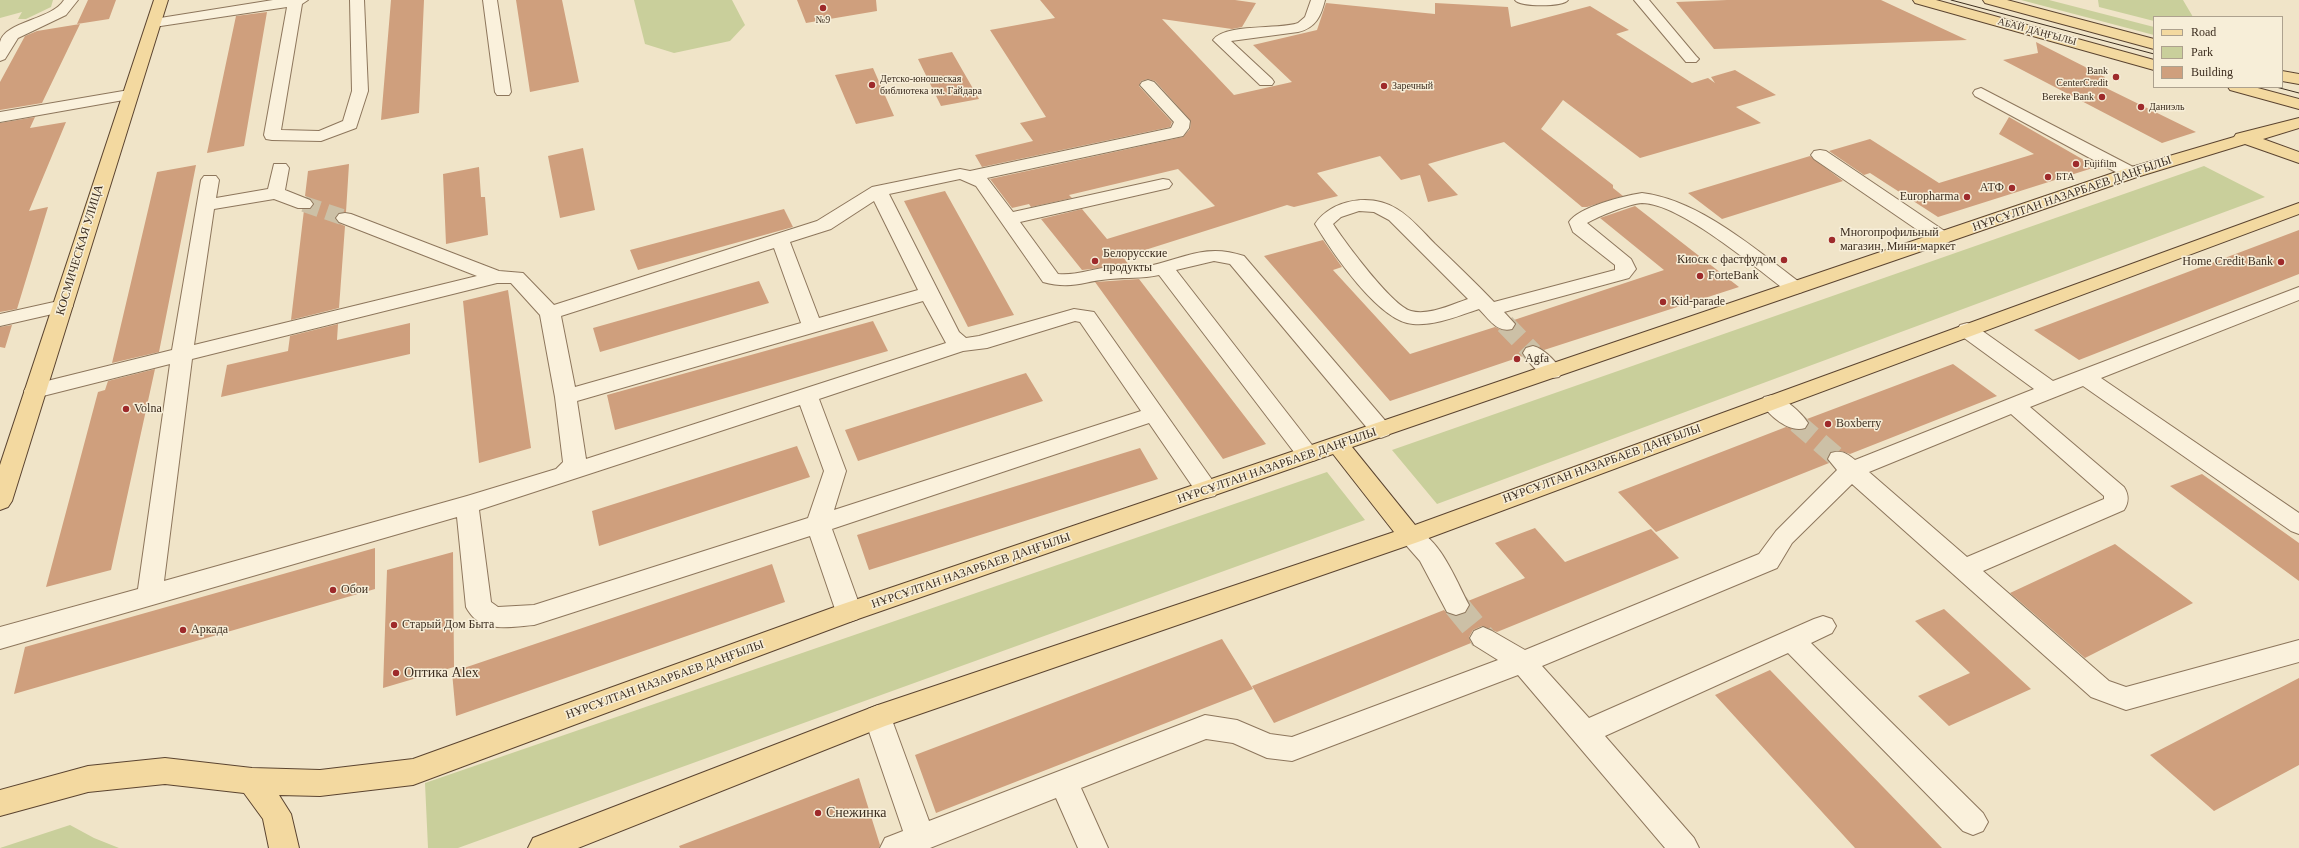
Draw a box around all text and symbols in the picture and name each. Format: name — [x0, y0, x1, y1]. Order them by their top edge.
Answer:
marker: №9 — [818, 3, 828, 13]
place label: №9 — [816, 14, 830, 26]
street label: АБАЙ ДАҢҒЫЛЫ — [1996, 16, 2078, 48]
legend — [2153, 16, 2283, 88]
text: Road — [2191, 25, 2216, 39]
text: Park — [2191, 45, 2213, 59]
place label: Bank CenterCredit — [2056, 65, 2108, 88]
text: Building — [2191, 65, 2233, 79]
marker: Bank CenterCredit — [2111, 72, 2121, 82]
place label: Детско-юношеская библиотека им. Гайдара — [880, 73, 982, 96]
marker: Детско-юношеская библиотека им. Гайдара — [867, 80, 877, 90]
place label: Заречный — [1392, 80, 1433, 92]
marker: Заречный — [1379, 81, 1389, 91]
place label: Bereke Bank — [2042, 91, 2094, 103]
marker: Bereke Bank — [2097, 92, 2107, 102]
place label: Даниэль — [2149, 101, 2185, 113]
marker: Даниэль — [2136, 102, 2146, 112]
street label: НҰРСҰЛТАН НАЗАРБАЕВ ДАҢҒЫЛЫ — [1971, 153, 2173, 235]
place label: Fujifilm — [2084, 158, 2117, 170]
marker: Fujifilm — [2071, 159, 2081, 169]
place label: БТА — [2056, 171, 2074, 183]
marker: БТА — [2043, 172, 2053, 182]
place label: АТФ — [1980, 181, 2004, 195]
street label: КОСМИЧЕСКАЯ УЛИЦА — [53, 183, 107, 317]
marker: АТФ — [2007, 183, 2017, 193]
place label: Europharma — [1900, 190, 1959, 204]
marker: Europharma — [1962, 192, 1972, 202]
place label: Многопрофильный магазин, Мини-маркет — [1840, 226, 1956, 254]
marker: Многопрофильный магазин, Мини-маркет — [1827, 235, 1837, 245]
place label: Белорусские продукты — [1103, 247, 1167, 275]
place label: Киоск с фастфудом — [1677, 253, 1776, 267]
marker: Киоск с фастфудом — [1779, 255, 1789, 265]
place label: Home Credit Bank — [2182, 255, 2273, 269]
marker: Белорусские продукты — [1090, 256, 1100, 266]
marker: Home Credit Bank — [2276, 257, 2286, 267]
place label: ForteBank — [1708, 269, 1759, 283]
marker: ForteBank — [1695, 271, 1705, 281]
place label: Kid-parade — [1671, 295, 1725, 309]
marker: Kid-parade — [1658, 297, 1668, 307]
place label: Agfa — [1525, 352, 1549, 366]
marker: Agfa — [1512, 354, 1522, 364]
place label: Volna — [134, 402, 162, 416]
marker: Volna — [121, 404, 131, 414]
place label: Boxberry — [1836, 417, 1881, 431]
marker: Boxberry — [1823, 419, 1833, 429]
street label: НҰРСҰЛТАН НАЗАРБАЕВ ДАҢҒЫЛЫ — [1501, 421, 1703, 507]
street label: НҰРСҰЛТАН НАЗАРБАЕВ ДАҢҒЫЛЫ — [1176, 425, 1378, 507]
street label: НҰРСҰЛТАН НАЗАРБАЕВ ДАҢҒЫЛЫ — [870, 530, 1072, 612]
place label: Обои — [341, 583, 368, 597]
marker: Обои — [328, 585, 338, 595]
place label: Старый Дом Быта — [402, 618, 494, 632]
marker: Старый Дом Быта — [389, 620, 399, 630]
place label: Аркада — [191, 623, 228, 637]
marker: Аркада — [178, 625, 188, 635]
street label: НҰРСҰЛТАН НАЗАРБАЕВ ДАҢҒЫЛЫ — [564, 637, 766, 723]
place label: Оптика Alex — [404, 665, 479, 681]
marker: Оптика Alex — [391, 668, 401, 678]
place label: Снежинка — [826, 805, 887, 821]
marker: Снежинка — [813, 808, 823, 818]

